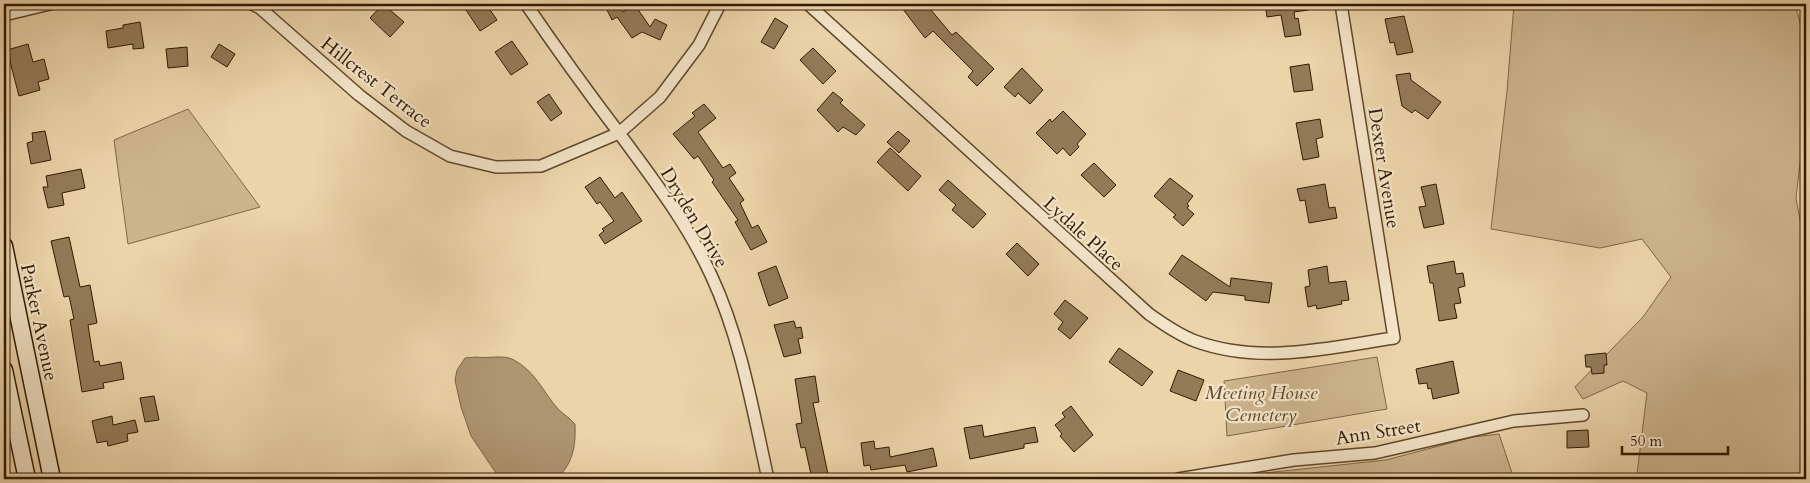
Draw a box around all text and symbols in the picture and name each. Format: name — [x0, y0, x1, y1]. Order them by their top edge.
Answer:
street label: Hillcrest Terrace — [315, 31, 437, 134]
street label: Dexter Avenue — [1362, 106, 1406, 230]
street label: Dryden Drive — [654, 162, 734, 273]
street label: Lydale Place — [1037, 191, 1129, 277]
street label: Parker Avenue — [14, 261, 64, 383]
park label: Meeting House Cemetery — [1205, 380, 1318, 428]
street label: Ann Street — [1334, 412, 1423, 452]
scale bar — [1622, 423, 1729, 455]
text: 50 m — [1630, 431, 1662, 451]

